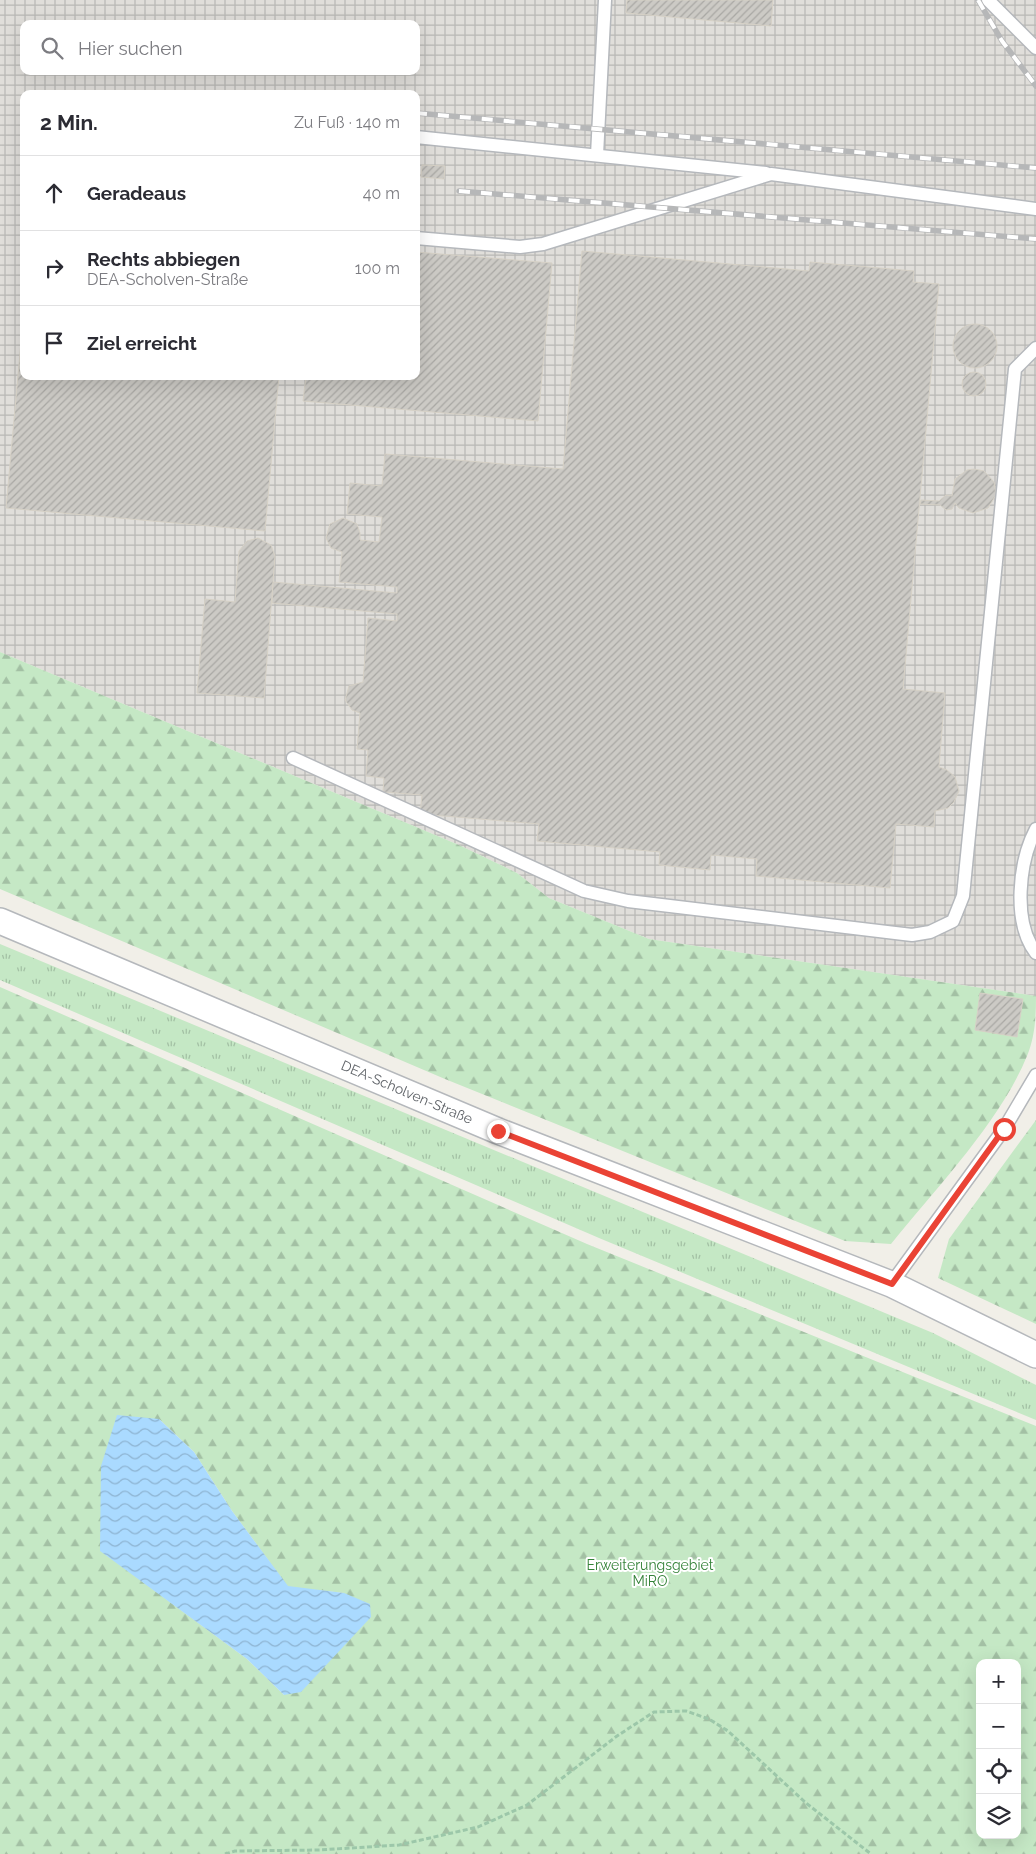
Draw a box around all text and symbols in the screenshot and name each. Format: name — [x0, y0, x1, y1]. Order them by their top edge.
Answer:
search box — [20, 20, 420, 75]
icon: search — [38, 34, 66, 62]
text: Hier suchen — [78, 37, 183, 59]
text: 2 Min. — [40, 110, 98, 135]
text: Zu Fuß · 140 m — [294, 113, 400, 132]
icon: ahead — [40, 179, 68, 207]
text: Geradeaus — [87, 182, 186, 204]
text: 40 m — [363, 184, 400, 203]
text: Rechts abbiegen — [87, 248, 240, 270]
icon: right — [40, 254, 68, 282]
text: 100 m — [355, 259, 400, 278]
text: DEA-Scholven-Straße — [87, 270, 248, 289]
icon: arrive — [40, 329, 68, 357]
text: Ziel erreicht — [87, 332, 197, 354]
street label: DEA-Scholven-Straße — [339, 1057, 475, 1127]
route start — [993, 1118, 1016, 1141]
route end — [487, 1120, 510, 1143]
park label: Erweiterungsgebiet MiRO — [587, 1557, 714, 1589]
map controls — [976, 1659, 1021, 1839]
button: + — [976, 1659, 1021, 1704]
button: − — [976, 1704, 1021, 1749]
button: locate — [976, 1749, 1021, 1794]
button: layers — [976, 1794, 1021, 1839]

